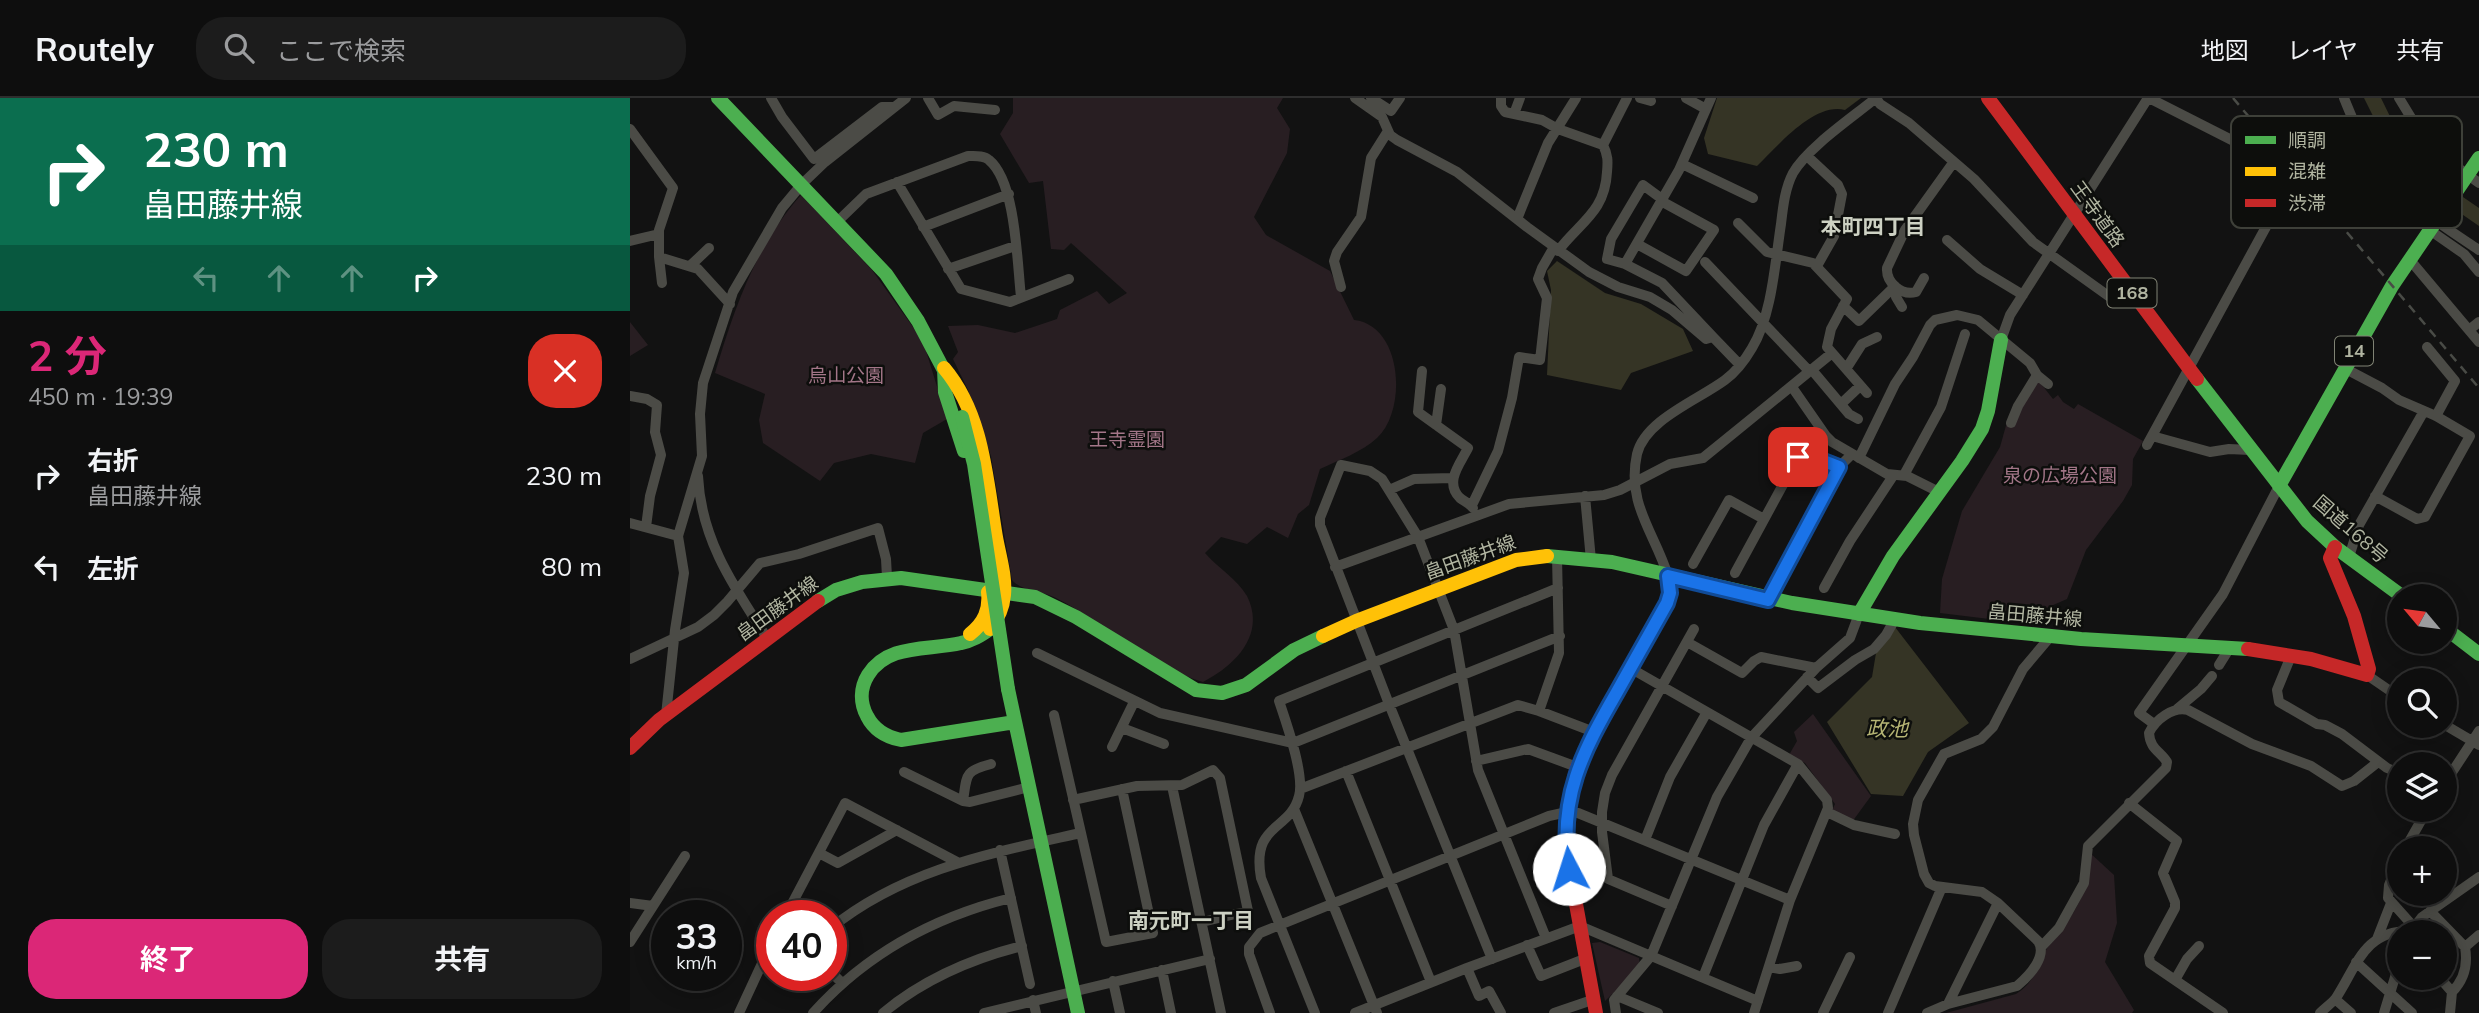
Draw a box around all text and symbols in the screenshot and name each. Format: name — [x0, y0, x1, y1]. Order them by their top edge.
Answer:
search box — [196, 17, 686, 80]
text: Routely — [35, 28, 154, 69]
icon: search — [220, 29, 258, 67]
text: ここで検索 — [276, 34, 406, 67]
text: 地図 — [2201, 35, 2249, 65]
text: レイヤ — [2287, 35, 2358, 65]
text: 共有 — [2396, 35, 2444, 65]
legend — [2231, 116, 2462, 228]
text: 230 m — [143, 118, 289, 179]
icon: right — [28, 126, 119, 217]
text: 順調 — [2288, 128, 2326, 152]
text: 混雑 — [2288, 159, 2326, 183]
street label: 王寺道路 — [2066, 176, 2130, 252]
text: 畠田藤井線 — [143, 184, 303, 224]
text: 渋滞 — [2288, 191, 2326, 215]
district label: 本町四丁目 — [1821, 213, 1926, 239]
icon: left — [187, 259, 225, 297]
icon: ahead — [260, 259, 298, 297]
icon: ahead — [333, 259, 371, 297]
icon: right — [406, 259, 444, 297]
road number: 168 — [2108, 278, 2156, 308]
text: 2 分 — [28, 329, 107, 382]
button: close — [528, 334, 602, 408]
road number: 14 — [2335, 337, 2373, 366]
park label: 烏山公園 — [808, 363, 884, 387]
text: 450 m · 19:39 — [28, 382, 173, 411]
park label: 王寺霊園 — [1089, 427, 1165, 451]
pin — [1768, 427, 1828, 487]
icon: arrive — [1779, 438, 1817, 476]
text: 右折 — [87, 444, 139, 477]
icon: right — [28, 457, 66, 495]
text: 230 m — [526, 459, 602, 492]
park label: 泉の広場公園 — [2003, 463, 2117, 487]
text: 畠田藤井線 — [87, 481, 202, 510]
street label: 国道168号 — [2309, 490, 2393, 568]
street label: 畠田藤井線 — [1421, 529, 1519, 585]
icon: left — [28, 548, 66, 586]
text: 80 m — [541, 550, 602, 583]
text: 左折 — [87, 552, 139, 585]
street label: 畠田藤井線 — [732, 570, 822, 646]
north arrow — [2387, 584, 2457, 654]
map controls — [2387, 584, 2457, 990]
street label: 畠田藤井線 — [1987, 599, 2083, 631]
button: search — [2387, 668, 2457, 738]
water label: 政池 — [1866, 715, 1910, 741]
button: layers — [2387, 752, 2457, 822]
position arrow — [1532, 832, 1606, 906]
button: + — [2387, 836, 2457, 906]
speed limit sign: 40 — [756, 900, 847, 991]
district label: 南元町一丁目 — [1128, 907, 1254, 933]
text: 33 — [675, 914, 718, 958]
button: 終了 — [28, 919, 308, 999]
button: 共有 — [322, 919, 602, 999]
button: − — [2387, 920, 2457, 990]
text: km/h — [676, 951, 717, 974]

